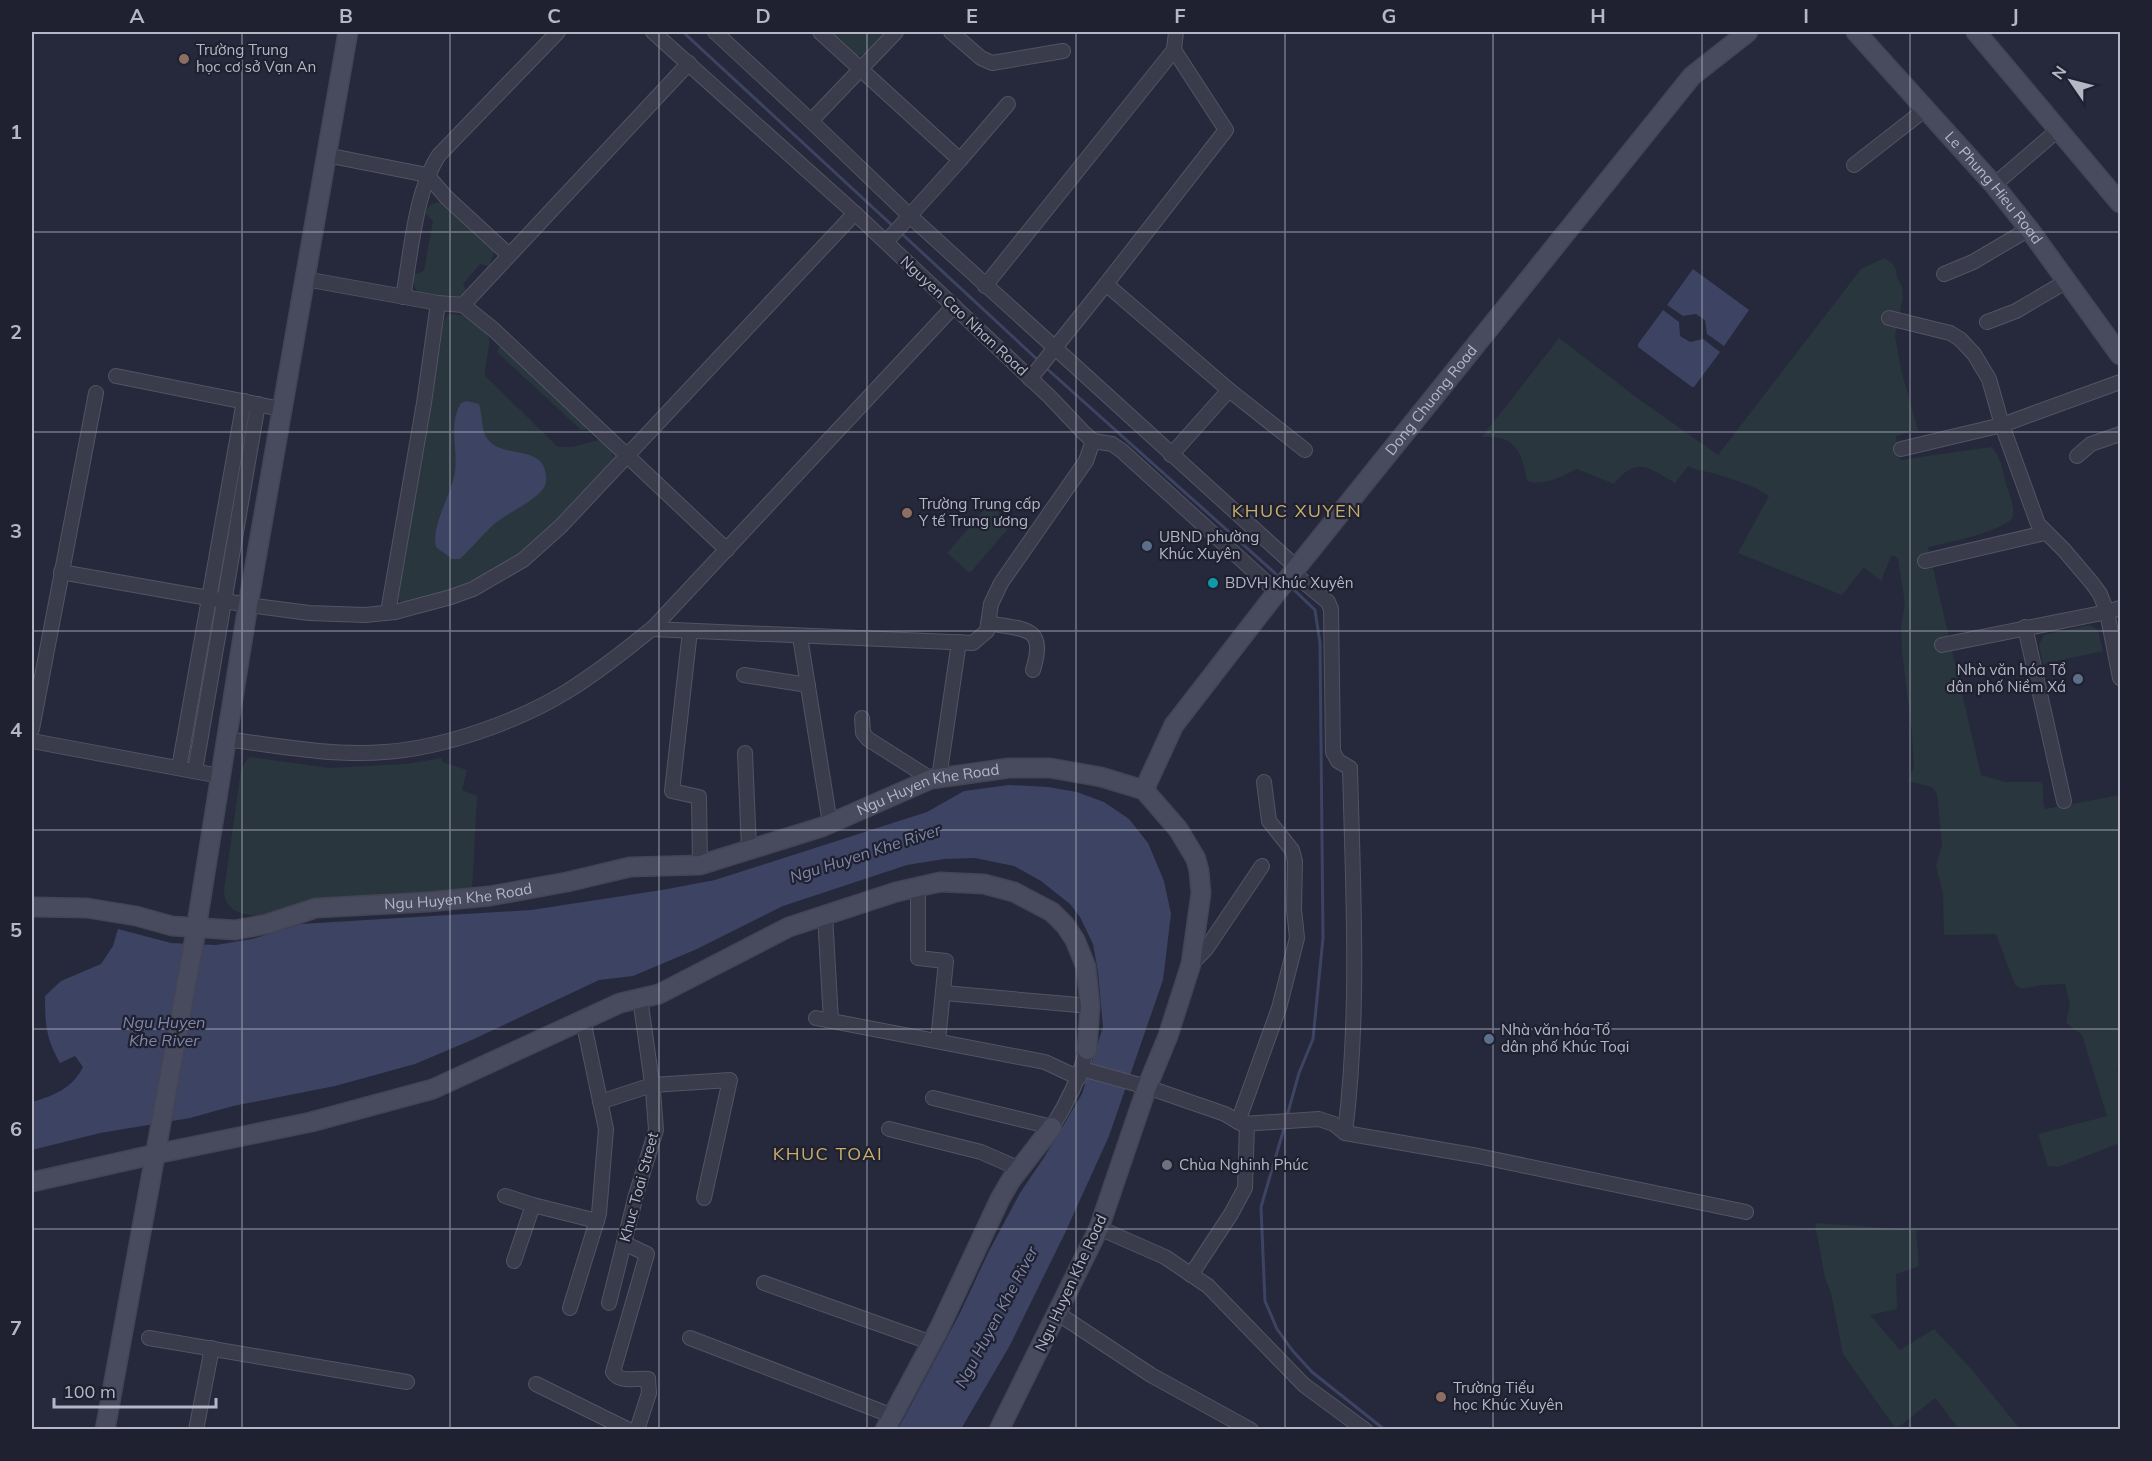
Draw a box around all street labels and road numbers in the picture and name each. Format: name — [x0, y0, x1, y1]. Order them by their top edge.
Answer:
street label: Le Phung Hieu Road — [1941, 127, 2047, 248]
street label: Nguyen Cao Nhan Road — [897, 252, 1032, 380]
street label: Dong Chuong Road — [1381, 341, 1481, 459]
street label: Ngu Huyen Khe Road — [854, 759, 1000, 820]
street label: Ngu Huyen Khe Road — [384, 879, 534, 913]
street label: Khuc Toai Street — [615, 1130, 662, 1244]
street label: Ngu Huyen Khe Road — [1030, 1211, 1111, 1354]

